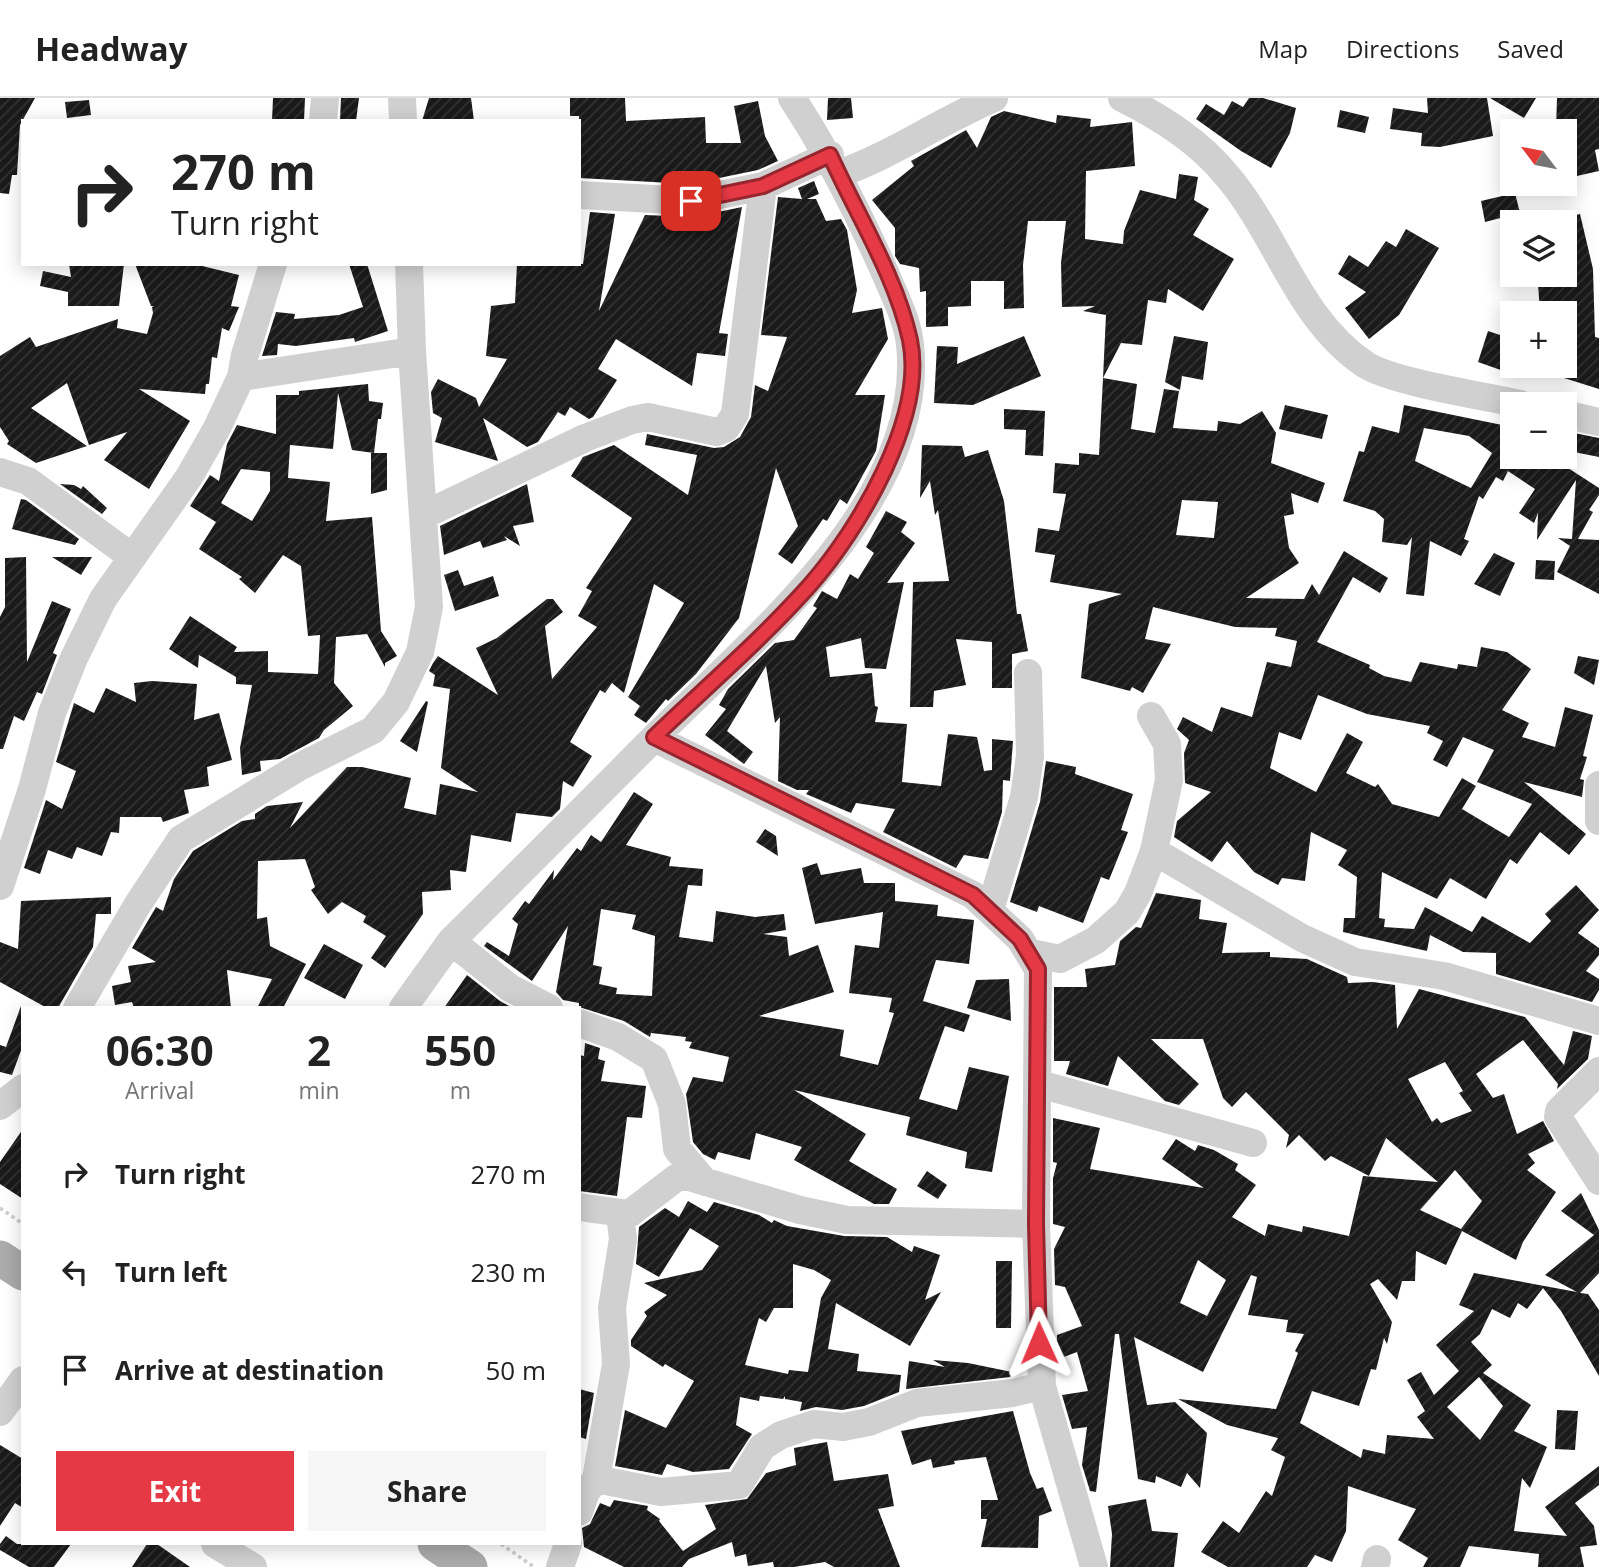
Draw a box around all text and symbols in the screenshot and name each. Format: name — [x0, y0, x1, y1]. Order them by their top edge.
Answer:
text: Headway — [35, 26, 188, 71]
text: Map — [1258, 32, 1308, 65]
text: Directions — [1346, 32, 1459, 65]
text: Saved — [1497, 32, 1564, 65]
north arrow — [1500, 119, 1577, 196]
map controls — [1500, 119, 1577, 469]
text: 270 m — [171, 138, 316, 204]
icon: right — [56, 147, 147, 238]
pin — [661, 171, 721, 231]
icon: arrive — [672, 182, 710, 220]
text: Turn right — [171, 201, 319, 244]
button: layers — [1500, 210, 1577, 287]
button: + — [1500, 301, 1577, 378]
button: − — [1500, 392, 1577, 469]
text: 06:30 — [106, 1021, 214, 1078]
text: 2 — [307, 1021, 331, 1078]
text: 550 — [424, 1021, 496, 1078]
text: Arrival — [125, 1074, 194, 1106]
text: min — [298, 1074, 340, 1106]
text: m — [450, 1074, 471, 1106]
icon: right — [56, 1155, 94, 1193]
text: Turn right — [115, 1156, 246, 1192]
text: 270 m — [471, 1156, 546, 1192]
icon: left — [56, 1253, 94, 1291]
text: Turn left — [115, 1254, 227, 1290]
text: 230 m — [471, 1254, 546, 1290]
position arrow — [1002, 1306, 1076, 1380]
icon: arrive — [56, 1351, 94, 1389]
text: Arrive at destination — [115, 1352, 384, 1388]
text: 50 m — [485, 1352, 546, 1388]
button: Exit — [56, 1451, 294, 1531]
button: Share — [308, 1451, 546, 1531]

